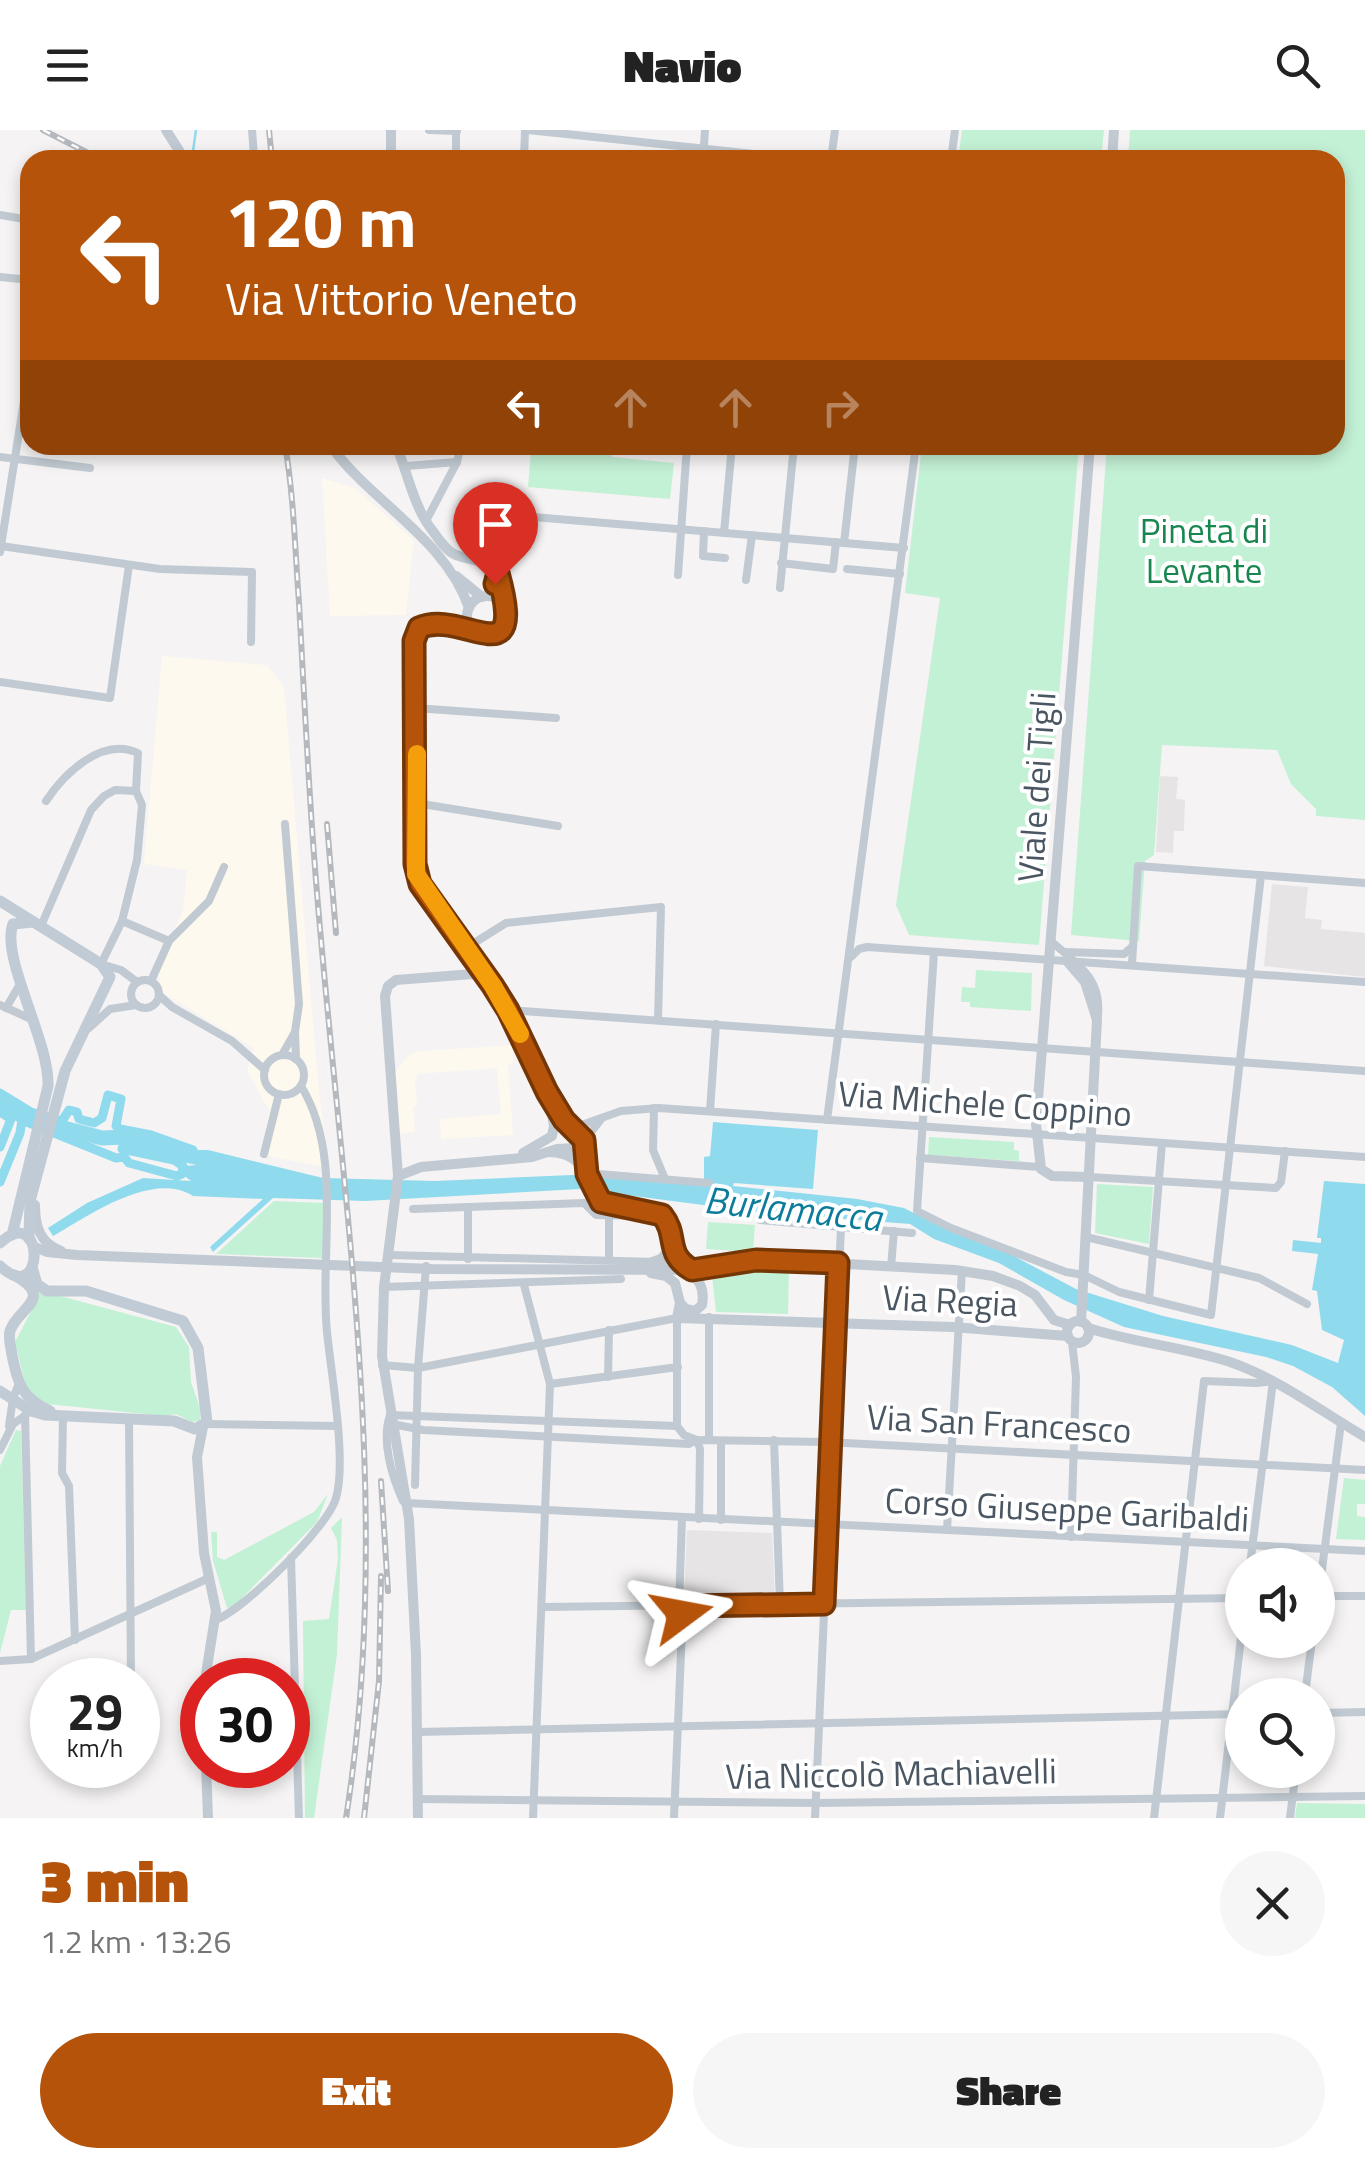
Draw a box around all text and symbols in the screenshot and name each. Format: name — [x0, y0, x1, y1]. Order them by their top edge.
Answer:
text: Navio — [623, 31, 742, 99]
icon: menu — [40, 38, 95, 93]
icon: search — [1270, 38, 1325, 93]
text: 120 m — [225, 168, 417, 274]
icon: left — [60, 190, 190, 320]
text: Via Vittorio Veneto — [225, 264, 578, 332]
icon: left — [498, 380, 553, 435]
icon: ahead — [603, 380, 658, 435]
icon: ahead — [708, 380, 763, 435]
icon: right — [813, 380, 868, 435]
pin — [453, 482, 538, 585]
icon: arrive — [468, 497, 523, 552]
park label: Pineta di Levante — [1140, 503, 1268, 597]
street label: Viale dei Tigli — [1002, 690, 1070, 884]
street label: Via Michele Coppino — [836, 1066, 1134, 1140]
water label: Burlamacca — [702, 1170, 886, 1246]
street label: Via Regia — [881, 1269, 1019, 1331]
street label: Via San Francesco — [865, 1389, 1133, 1457]
street label: Corso Giuseppe Garibaldi — [883, 1472, 1251, 1546]
map controls — [1225, 1548, 1335, 1788]
button: sound — [1225, 1548, 1335, 1658]
position arrow — [630, 1562, 734, 1666]
speed limit sign: 30 — [180, 1658, 310, 1788]
text: 29 — [67, 1673, 123, 1749]
button: search — [1225, 1678, 1335, 1788]
text: km/h — [67, 1729, 123, 1767]
street label: Via Niccolò Machiavelli — [725, 1743, 1057, 1803]
text: 3 min — [40, 1834, 189, 1925]
button: close — [1220, 1851, 1325, 1956]
text: 1.2 km · 13:26 — [40, 1917, 232, 1965]
button: Exit — [40, 2033, 673, 2148]
button: Share — [693, 2033, 1325, 2148]

